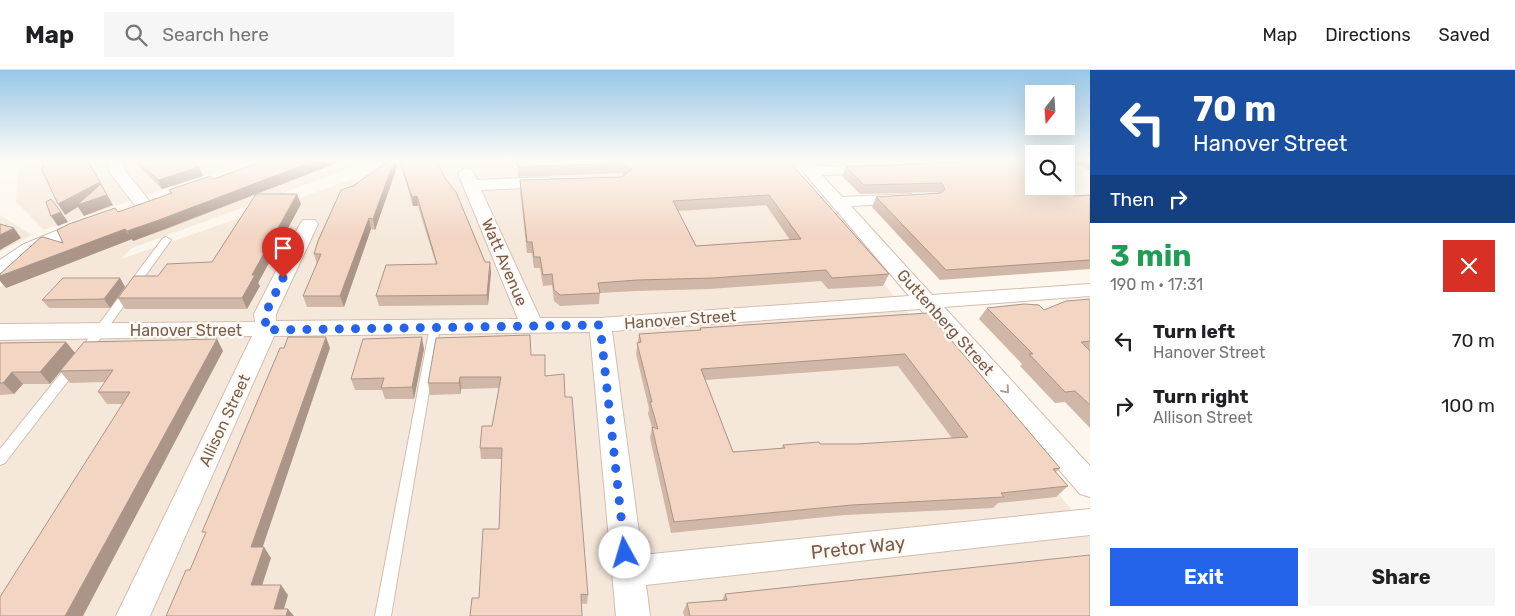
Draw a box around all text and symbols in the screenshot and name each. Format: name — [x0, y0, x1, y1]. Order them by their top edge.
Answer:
search box — [104, 12, 454, 57]
text: Map — [25, 21, 74, 49]
icon: search — [122, 21, 150, 49]
text: Search here — [162, 23, 269, 46]
text: Map — [1262, 24, 1297, 46]
text: Directions — [1325, 24, 1411, 46]
text: Saved — [1439, 24, 1490, 46]
north arrow — [1025, 85, 1075, 135]
map controls — [1025, 85, 1075, 195]
text: 70 m — [1193, 88, 1276, 130]
icon: left — [1110, 90, 1175, 155]
text: Hanover Street — [1193, 130, 1347, 157]
button: search — [1025, 145, 1075, 195]
icon: right — [1164, 185, 1192, 213]
text: Then — [1110, 188, 1154, 211]
street label: Watt Avenue — [478, 216, 532, 309]
pin — [262, 227, 304, 278]
icon: arrive — [269, 234, 297, 262]
text: 3 min — [1110, 238, 1192, 274]
button: close — [1443, 240, 1495, 292]
street label: Guttenberg Street — [893, 266, 998, 379]
text: 190 m · 17:31 — [1110, 275, 1203, 294]
street label: Hanover Street — [623, 306, 737, 333]
text: Turn left — [1153, 320, 1235, 343]
street label: Hanover Street — [130, 321, 242, 340]
icon: left — [1110, 327, 1138, 355]
text: 70 m — [1452, 329, 1495, 352]
text: Hanover Street — [1153, 343, 1265, 362]
street label: Allison Street — [195, 371, 254, 469]
one-way arrow — [1001, 385, 1010, 394]
text: Turn right — [1153, 385, 1248, 408]
icon: right — [1110, 392, 1138, 420]
text: 100 m — [1441, 394, 1495, 417]
text: Allison Street — [1153, 408, 1253, 427]
position arrow — [598, 526, 650, 578]
street label: Pretor Way — [810, 531, 906, 564]
button: Exit — [1110, 548, 1298, 606]
button: Share — [1308, 548, 1495, 606]

